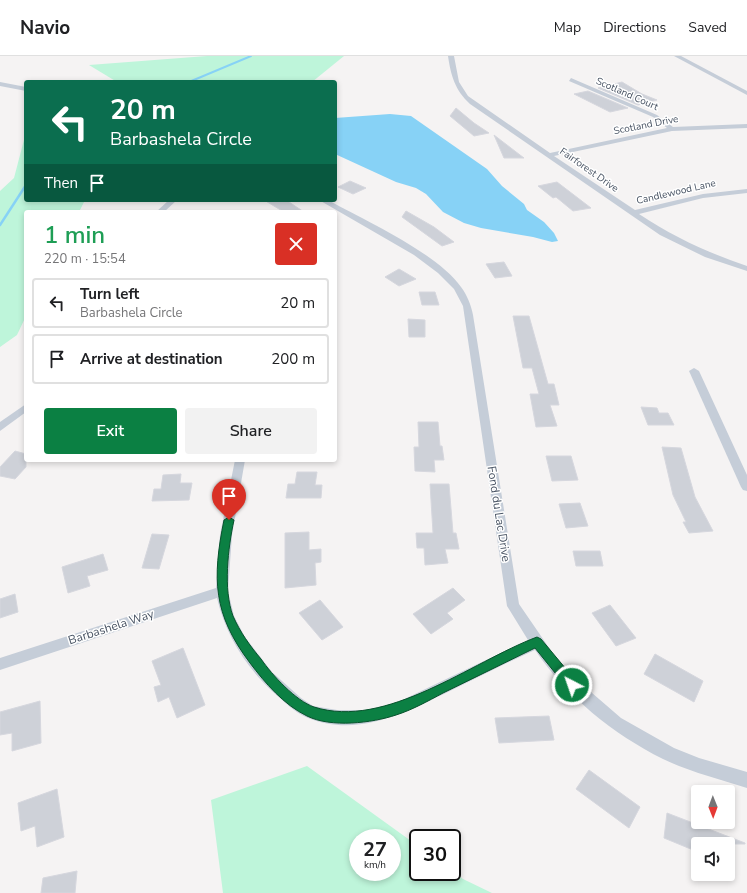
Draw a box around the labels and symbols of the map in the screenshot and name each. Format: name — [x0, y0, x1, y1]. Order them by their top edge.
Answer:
street label: Scotland Court — [594, 74, 661, 114]
street label: Scotland Drive — [612, 112, 680, 138]
street label: Fairforest Drive — [557, 145, 621, 195]
street label: Candlewood Lane — [635, 176, 717, 208]
street label: Fond du Lac Drive — [484, 465, 514, 563]
pin — [212, 479, 246, 520]
street label: Barbashela Way — [66, 605, 157, 648]
position arrow — [551, 664, 593, 706]
north arrow — [691, 785, 735, 829]
speed limit sign: 30 — [409, 829, 461, 881]

